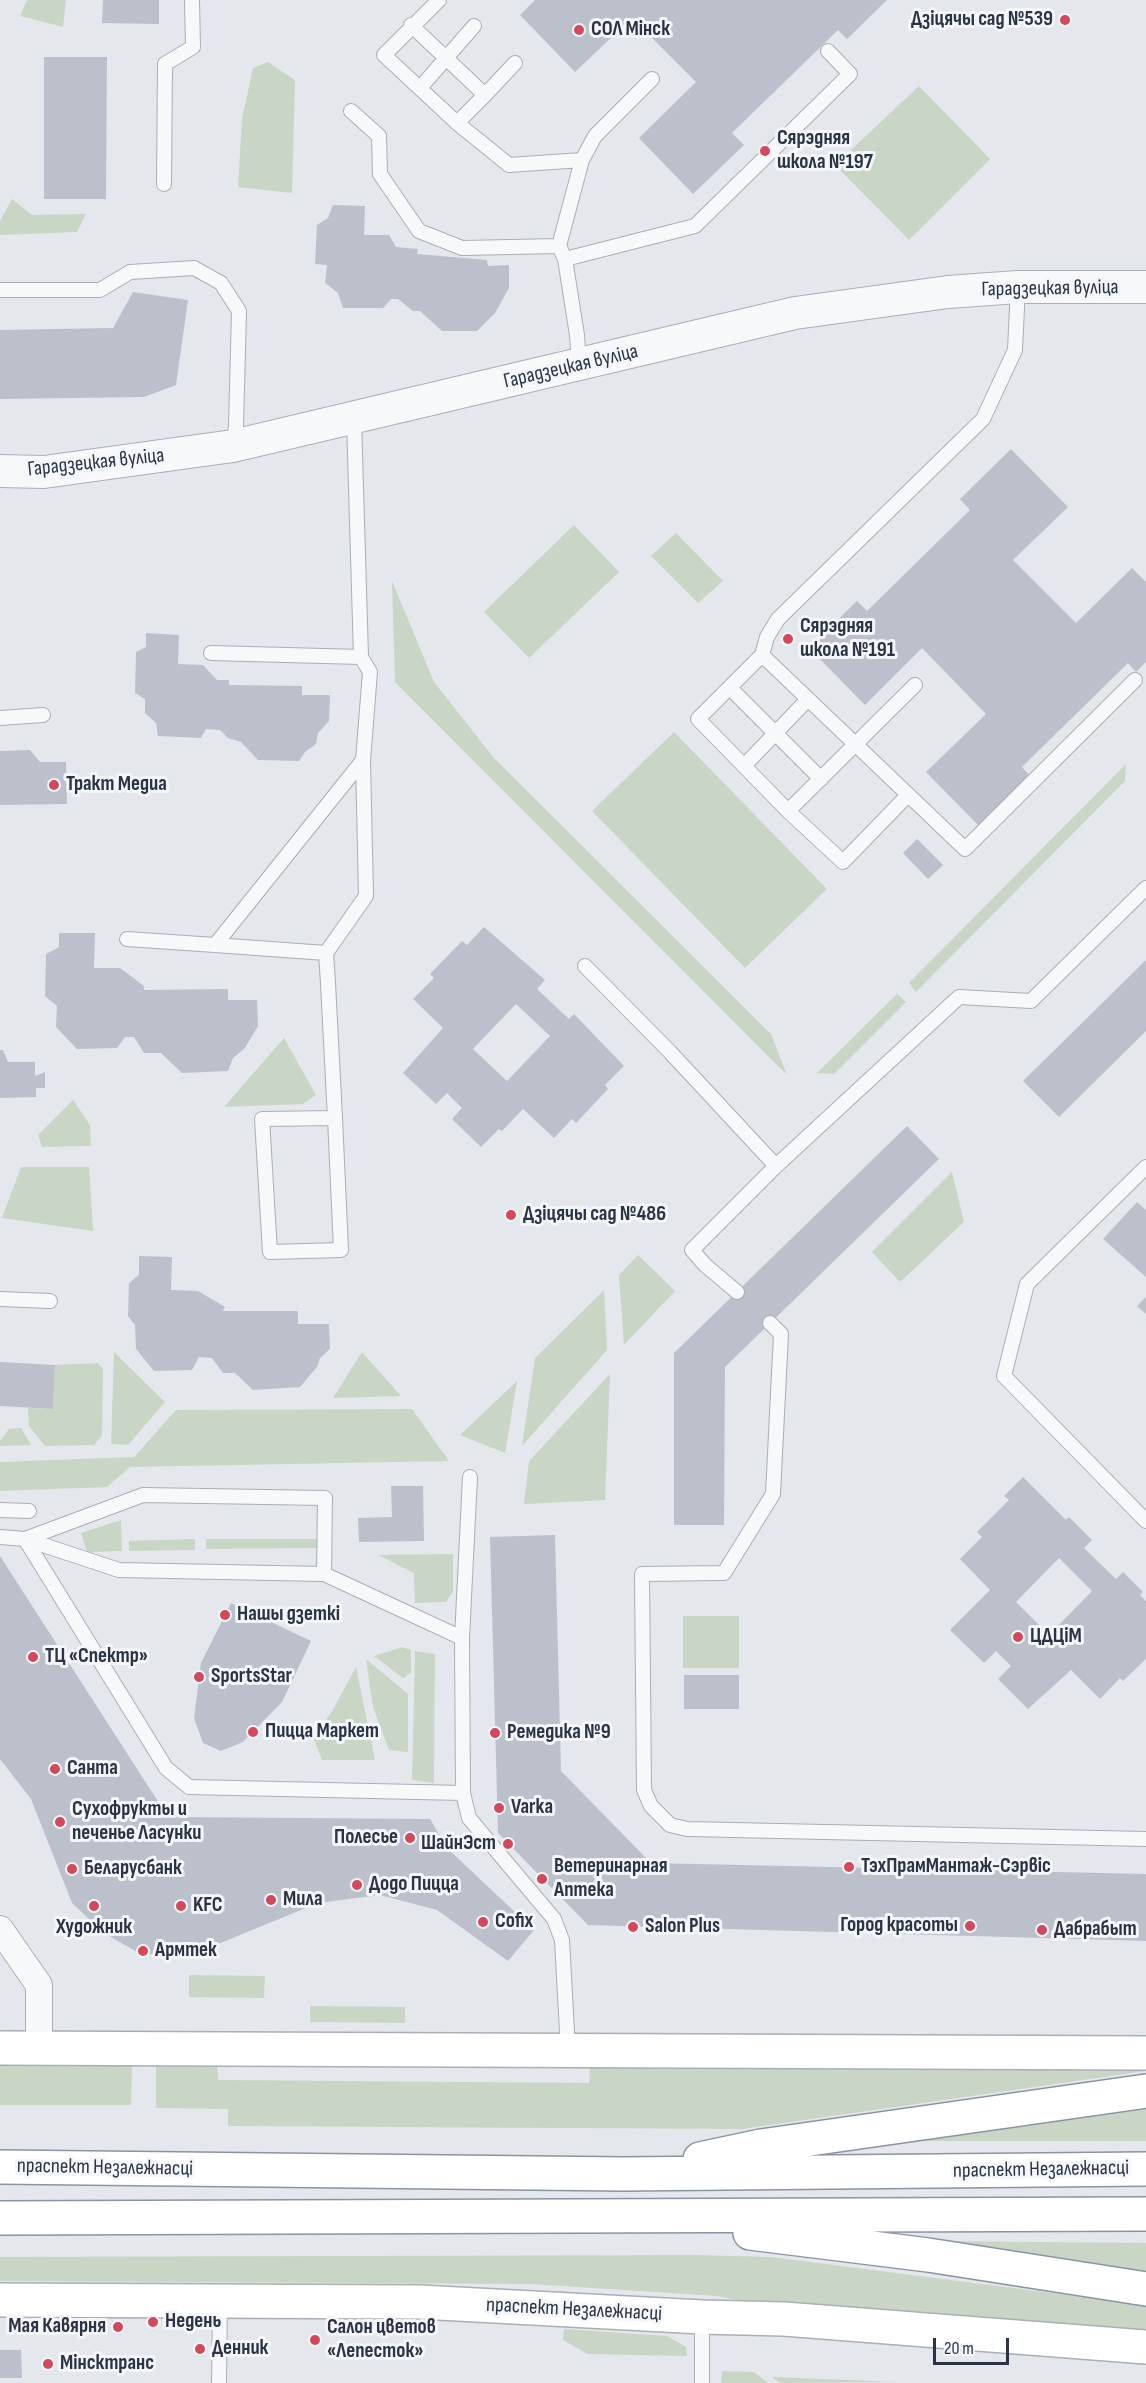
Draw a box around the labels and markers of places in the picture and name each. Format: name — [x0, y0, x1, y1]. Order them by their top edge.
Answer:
place label: Дзіцячы сад №539 — [911, 7, 1053, 33]
marker: Дзіцячы сад №539 — [1058, 13, 1072, 27]
place label: СОЛ Мінск — [591, 17, 670, 43]
marker: СОЛ Мінск — [572, 23, 586, 37]
place label: Сярэдняя школа №197 — [777, 126, 873, 176]
marker: Сярэдняя школа №197 — [758, 144, 772, 158]
place label: Сярэдняя школа №191 — [800, 614, 895, 664]
marker: Сярэдняя школа №191 — [781, 632, 795, 646]
place label: Тракт Медиа — [66, 772, 167, 798]
marker: Тракт Медиа — [47, 778, 61, 792]
place label: Дзіцячы сад №486 — [523, 1202, 666, 1228]
marker: Дзіцячы сад №486 — [504, 1208, 518, 1222]
place label: Нашы дзеткі — [237, 1602, 340, 1628]
marker: Нашы дзеткі — [218, 1608, 232, 1622]
place label: ЦДЦіМ — [1030, 1624, 1082, 1650]
marker: ЦДЦіМ — [1011, 1630, 1025, 1644]
place label: ТЦ «Спектр» — [45, 1644, 148, 1670]
marker: ТЦ «Спектр» — [26, 1650, 40, 1664]
place label: SportsStar — [211, 1664, 292, 1690]
marker: SportsStar — [192, 1670, 206, 1684]
place label: Пицца Маркет — [265, 1719, 379, 1745]
place label: Ремедика №9 — [507, 1720, 611, 1746]
marker: Пицца Маркет — [246, 1725, 260, 1739]
marker: Ремедика №9 — [488, 1726, 502, 1740]
place label: Санта — [67, 1756, 118, 1782]
marker: Санта — [48, 1762, 62, 1776]
place label: Varka — [511, 1795, 553, 1821]
place label: Сухофрукты и печенье Ласунки — [72, 1797, 202, 1847]
marker: Varka — [492, 1801, 506, 1815]
marker: Сухофрукты и печенье Ласунки — [53, 1815, 67, 1829]
place label: Полесье — [334, 1825, 398, 1851]
marker: Полесье — [403, 1831, 417, 1845]
place label: ШайнЭст — [421, 1831, 496, 1857]
marker: ШайнЭст — [501, 1837, 515, 1851]
place label: Ветеринарная Аптека — [554, 1854, 668, 1904]
place label: ТэхПрамМантаж-Сэрвіс — [861, 1854, 1051, 1880]
place label: Беларусбанк — [84, 1856, 182, 1882]
marker: ТэхПрамМантаж-Сэрвіс — [842, 1860, 856, 1874]
marker: Беларусбанк — [65, 1862, 79, 1876]
place label: Додо Пицца — [369, 1872, 459, 1898]
marker: Ветеринарная Аптека — [535, 1872, 549, 1886]
marker: Додо Пицца — [350, 1878, 364, 1892]
place label: Мила — [283, 1887, 323, 1913]
place label: KFC — [193, 1893, 223, 1919]
marker: Мила — [264, 1893, 278, 1907]
marker: Художник — [87, 1899, 101, 1913]
marker: KFC — [174, 1899, 188, 1913]
place label: Cofix — [495, 1909, 533, 1935]
place label: Город красоты — [840, 1913, 958, 1939]
place label: Salon Plus — [645, 1914, 720, 1940]
place label: Художник — [56, 1915, 132, 1941]
marker: Cofix — [476, 1915, 490, 1929]
place label: Дабрабыт — [1054, 1917, 1137, 1943]
marker: Город красоты — [963, 1919, 977, 1933]
marker: Salon Plus — [626, 1920, 640, 1934]
marker: Дабрабыт — [1035, 1923, 1049, 1937]
place label: Армтек — [155, 1938, 217, 1964]
marker: Армтек — [136, 1944, 150, 1958]
place label: Недень — [165, 2309, 221, 2335]
place label: Мая Кавярня — [8, 2314, 106, 2340]
marker: Недень — [146, 2315, 160, 2329]
place label: Салон цветов «Лепесток» — [327, 2315, 436, 2365]
marker: Мая Кавярня — [111, 2320, 125, 2334]
marker: Салон цветов «Лепесток» — [308, 2333, 322, 2347]
place label: Денник — [212, 2336, 268, 2362]
marker: Денник — [193, 2342, 207, 2356]
place label: Мінсктранс — [60, 2351, 154, 2377]
marker: Мінсктранс — [41, 2357, 55, 2371]

